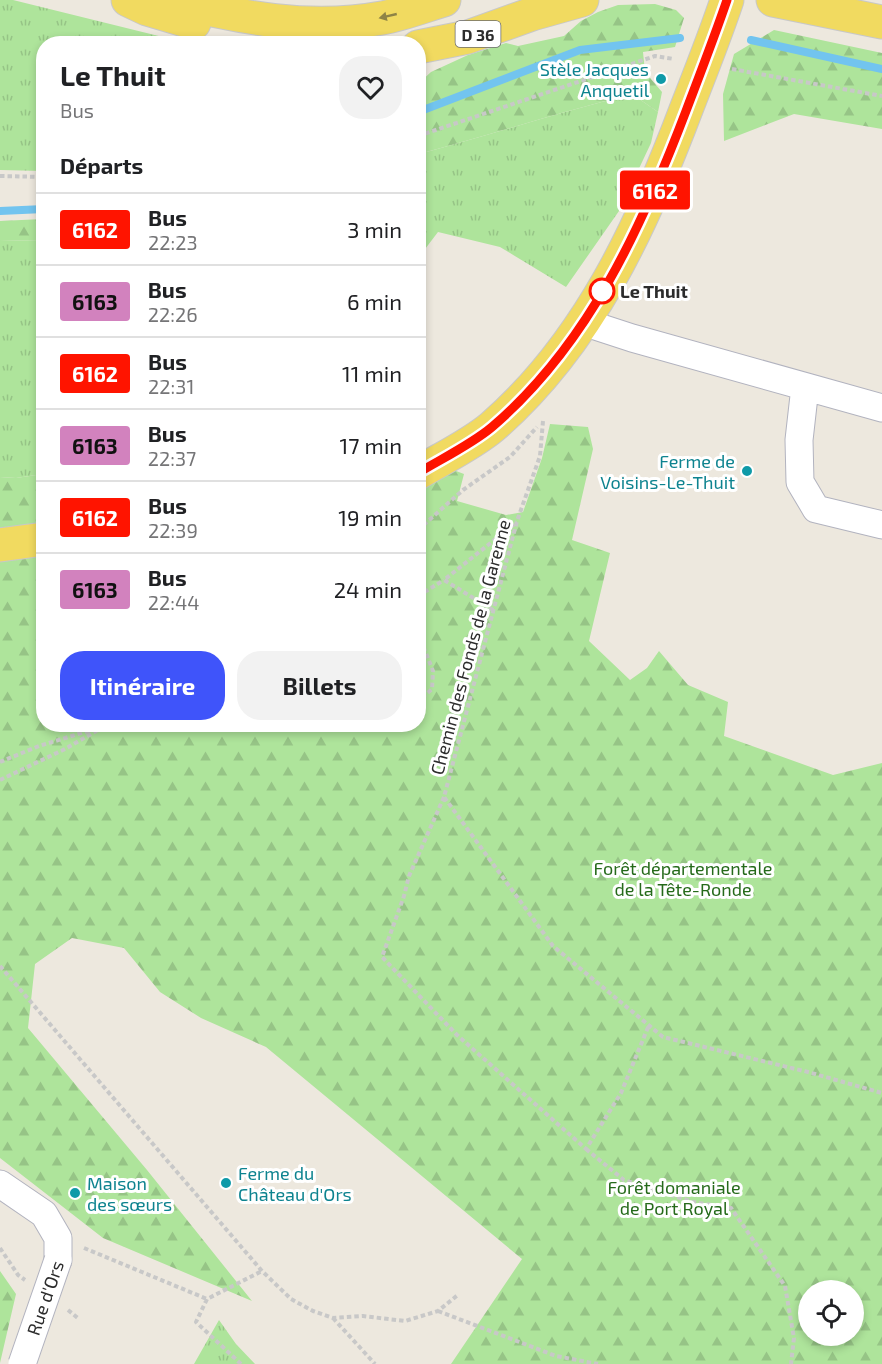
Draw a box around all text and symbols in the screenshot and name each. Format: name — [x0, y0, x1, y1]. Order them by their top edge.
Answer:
one-way arrow — [378, 12, 397, 21]
road number: D 36 — [456, 21, 500, 47]
button: heart — [339, 56, 402, 119]
text: Le Thuit — [60, 58, 166, 92]
place label: Stèle Jacques Anquetil — [540, 58, 650, 101]
marker: Stèle Jacques Anquetil — [654, 72, 668, 86]
text: Bus — [60, 98, 94, 122]
text: Départs — [60, 152, 143, 178]
line badge: 6162 — [613, 170, 697, 210]
text: 6162 — [632, 178, 678, 203]
text: Bus — [148, 204, 187, 230]
text: 3 min — [347, 216, 402, 242]
text: 6162 — [72, 217, 118, 242]
text: 22:23 — [148, 230, 198, 254]
text: Bus — [148, 276, 187, 302]
marker: Le Thuit — [589, 278, 615, 304]
place label: Le Thuit — [620, 280, 689, 302]
text: 6 min — [347, 288, 402, 314]
text: 6163 — [72, 289, 118, 314]
text: 22:26 — [148, 302, 198, 326]
text: Bus — [148, 348, 187, 374]
text: 11 min — [342, 360, 402, 386]
text: 6162 — [72, 361, 118, 386]
text: 22:31 — [148, 374, 194, 398]
text: Bus — [148, 420, 187, 446]
text: 17 min — [340, 432, 402, 458]
text: 6163 — [72, 433, 118, 458]
text: 22:37 — [148, 446, 196, 470]
place label: Ferme de Voisins-Le-Thuit — [600, 450, 735, 493]
marker: Ferme de Voisins-Le-Thuit — [740, 464, 754, 478]
text: Bus — [148, 492, 187, 518]
text: 19 min — [338, 504, 402, 530]
text: 6162 — [72, 505, 118, 530]
street label: Chemin des Fonds de la Garenne — [425, 517, 515, 777]
text: 22:39 — [148, 518, 198, 542]
text: Bus — [148, 564, 187, 590]
text: 24 min — [334, 576, 402, 602]
text: 6163 — [72, 577, 118, 602]
text: 22:44 — [148, 590, 200, 614]
button: Itinéraire — [60, 651, 225, 720]
button: Billets — [237, 651, 402, 720]
park label: Forêt départementale de la Tête-Ronde — [594, 857, 772, 900]
place label: Ferme du Château d'Ors — [238, 1162, 352, 1205]
place label: Maison des sœurs — [87, 1172, 172, 1215]
marker: Ferme du Château d'Ors — [219, 1176, 233, 1190]
park label: Forêt domaniale de Port Royal — [607, 1176, 741, 1219]
marker: Maison des sœurs — [68, 1186, 82, 1200]
street label: Rue d'Ors — [22, 1258, 68, 1338]
map controls — [798, 1280, 864, 1346]
button: locate — [798, 1280, 864, 1346]

